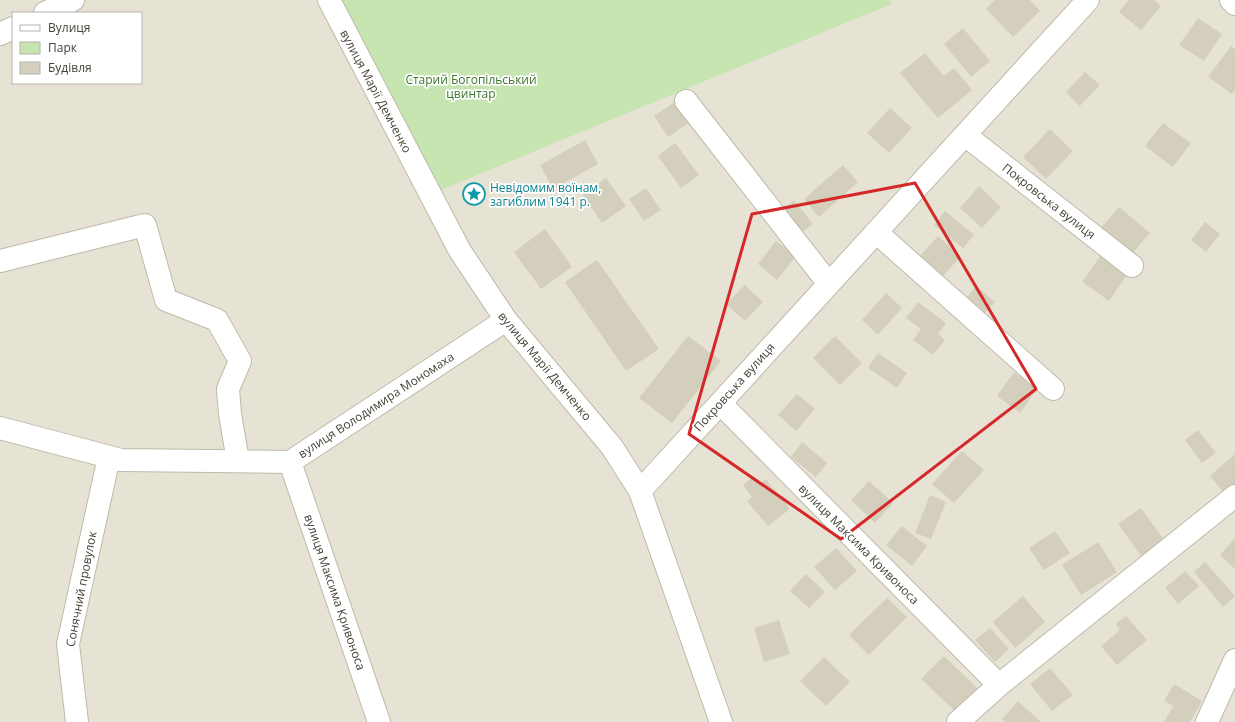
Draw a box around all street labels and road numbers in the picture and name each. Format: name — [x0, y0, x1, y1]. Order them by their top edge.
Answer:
street label: вулиця Марії Демченко — [336, 26, 416, 156]
street label: Покровська вулиця — [999, 159, 1099, 243]
street label: вулиця Марії Демченко — [494, 308, 596, 424]
street label: Покровська вулиця — [690, 339, 778, 435]
street label: вулиця Володимира Мономаха — [295, 348, 457, 462]
street label: вулиця Максима Кривоноса — [795, 480, 923, 608]
street label: вулиця Максима Кривоноса — [300, 512, 370, 672]
street label: Сонячний провулок — [61, 529, 101, 648]

